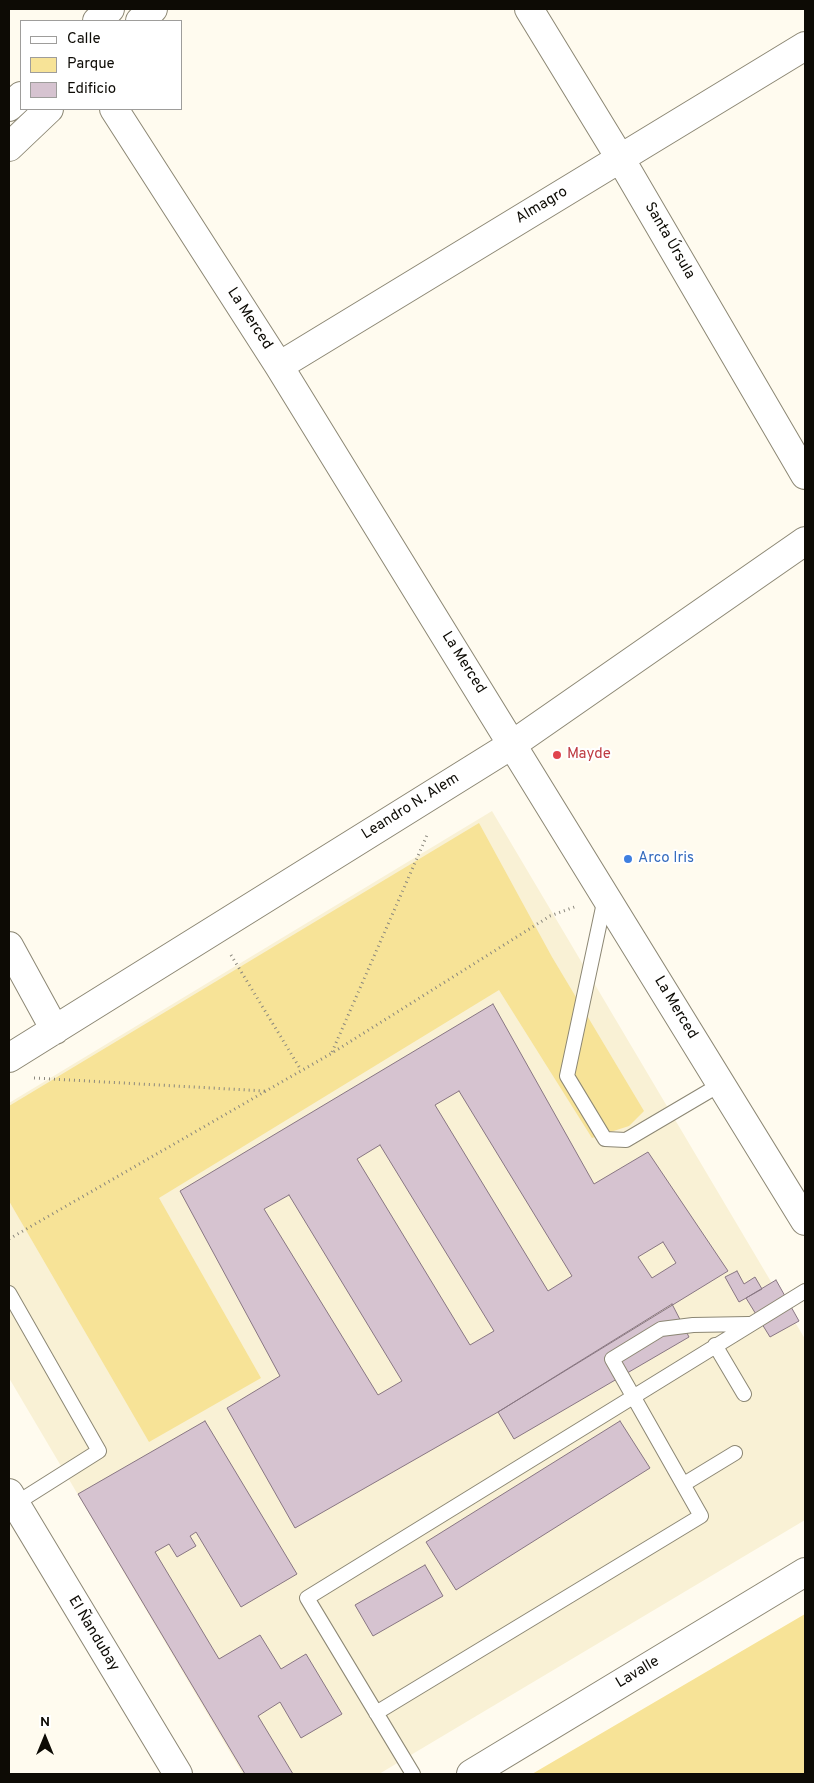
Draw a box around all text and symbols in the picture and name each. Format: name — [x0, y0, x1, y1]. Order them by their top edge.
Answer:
legend — [20, 20, 182, 110]
text: Calle — [67, 30, 101, 49]
text: Parque — [67, 55, 115, 74]
text: Edificio — [67, 80, 116, 99]
street label: Almagro — [513, 184, 571, 228]
street label: Santa Úrsula — [640, 200, 698, 282]
street label: La Merced — [222, 285, 276, 353]
street label: La Merced — [437, 629, 489, 697]
place label: Mayde — [567, 746, 611, 764]
marker: Mayde — [551, 749, 563, 761]
street label: Leandro N. Alem — [359, 770, 463, 844]
place label: Arco Iris — [638, 850, 694, 868]
marker: Arco Iris — [622, 853, 634, 865]
street label: La Merced — [649, 973, 701, 1043]
street label: El Ñandubay — [63, 1593, 123, 1675]
street label: Lavalle — [613, 1653, 663, 1693]
north arrow — [20, 1713, 70, 1763]
text: N — [40, 1714, 50, 1731]

